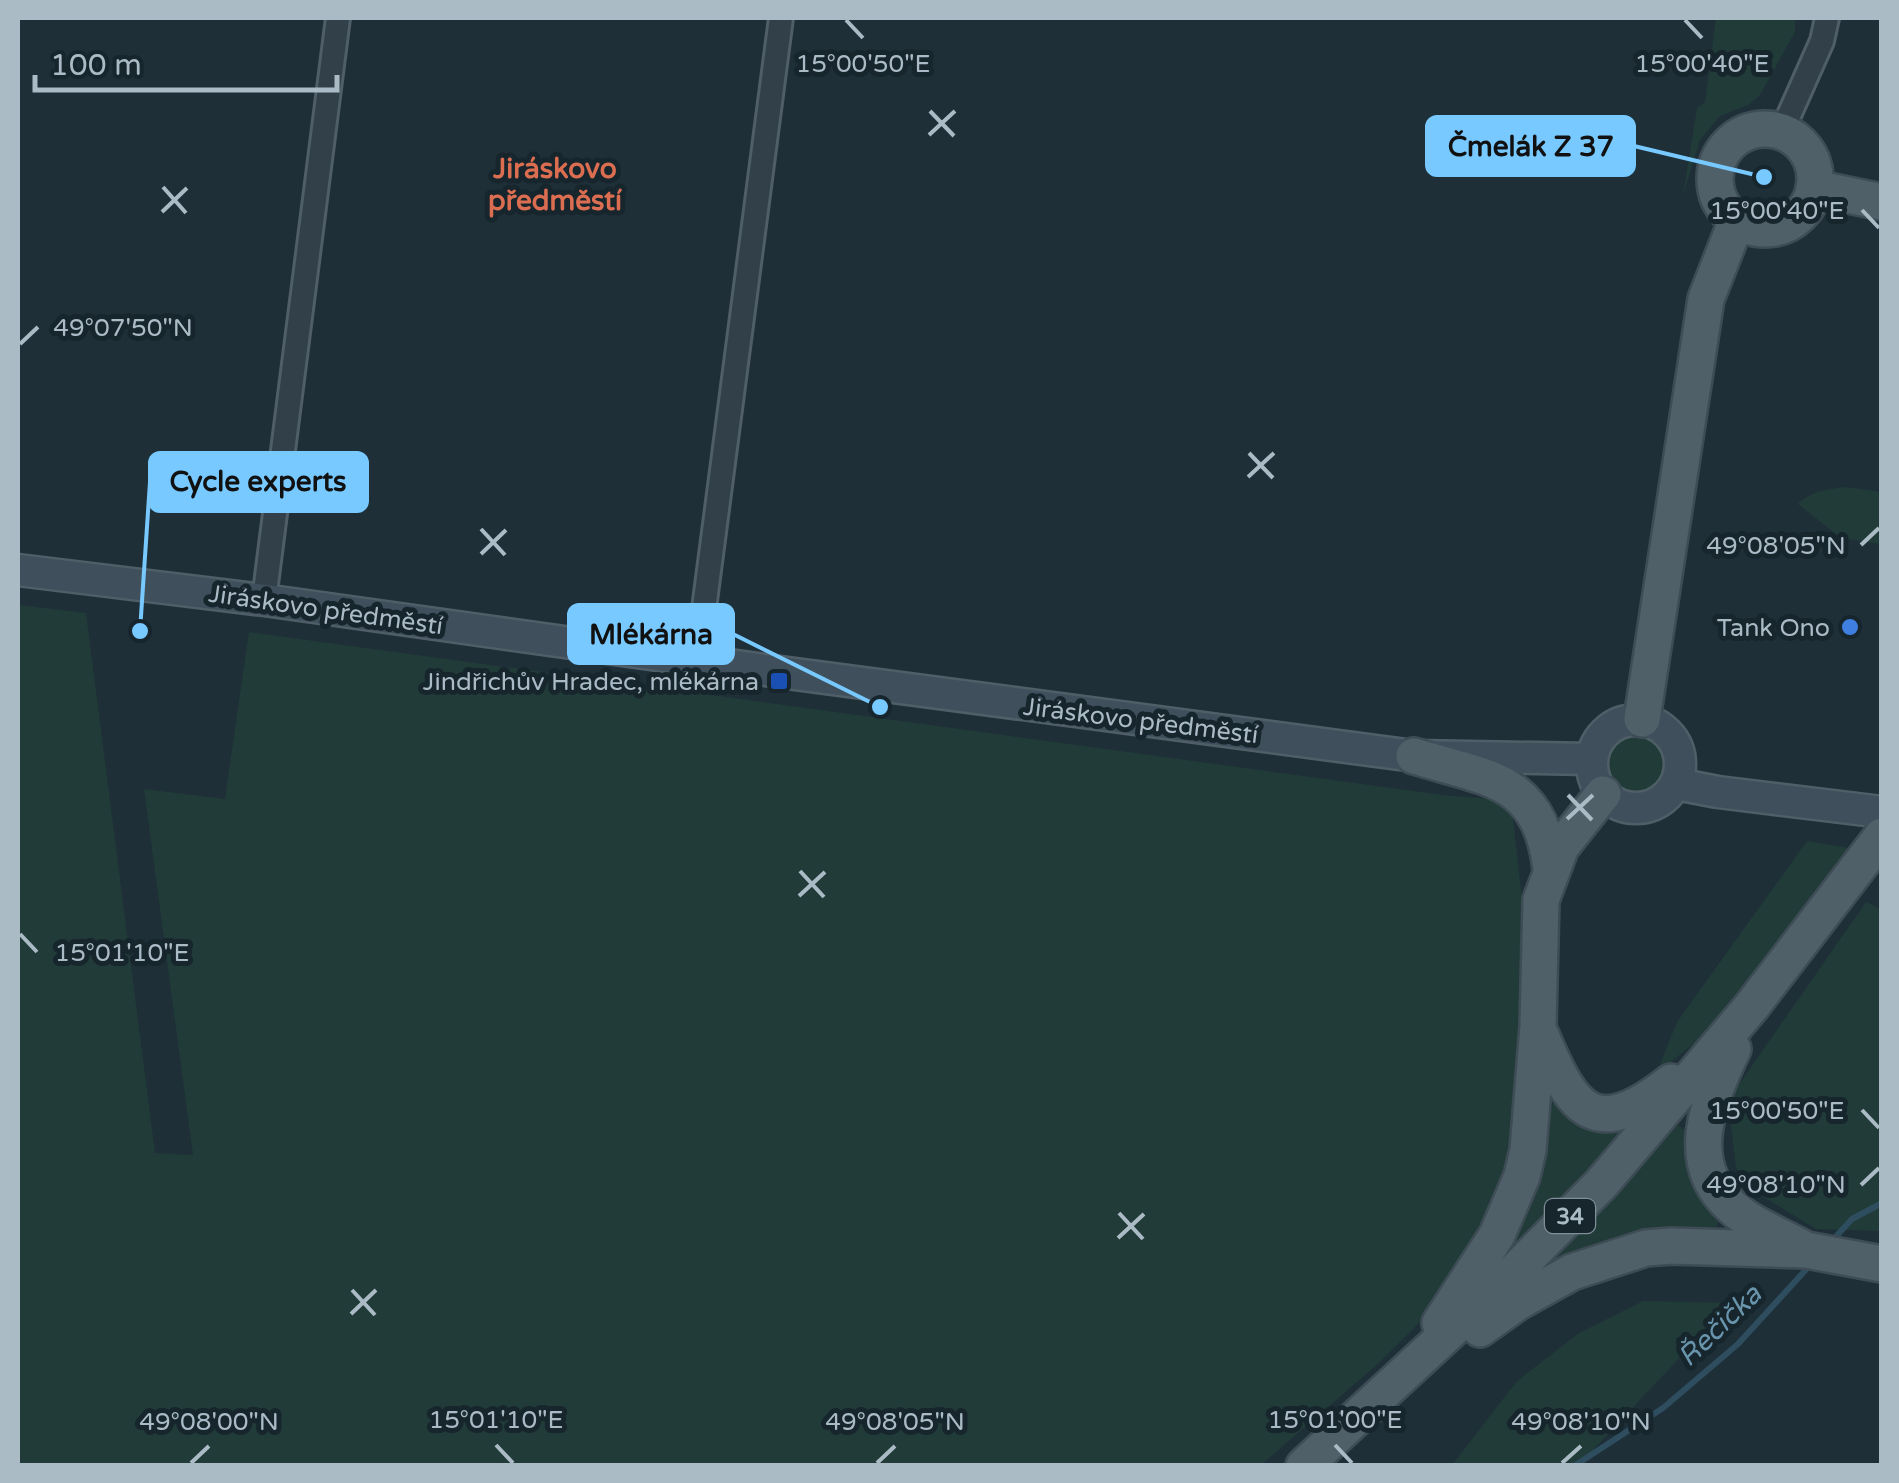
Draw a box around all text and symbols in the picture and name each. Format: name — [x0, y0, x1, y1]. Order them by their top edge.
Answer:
scale bar — [35, 30, 338, 92]
text: 100 m — [50, 47, 142, 84]
text: 15°00'50"E — [796, 49, 930, 79]
text: 15°00'40"E — [1635, 49, 1769, 79]
callout: Čmelák Z 37 — [1427, 117, 1634, 175]
text: Čmelák Z 37 — [1448, 130, 1614, 164]
district label: Jiráskovo předměstí — [488, 152, 622, 218]
text: 15°00'40"E — [1710, 196, 1844, 226]
text: 49°07'50"N — [53, 313, 193, 343]
callout: Cycle experts — [150, 453, 367, 511]
text: Cycle experts — [169, 465, 347, 499]
text: 49°08'05"N — [1706, 531, 1846, 561]
street label: Jiráskovo předměstí — [207, 579, 445, 641]
callout: Mlékárna — [569, 605, 733, 663]
place label: Tank Ono — [1717, 613, 1830, 643]
marker: Tank Ono — [1839, 616, 1861, 638]
text: Mlékárna — [589, 618, 713, 652]
place label: Jindřichův Hradec, mlékárna — [423, 667, 759, 697]
marker: Jindřichův Hradec, mlékárna — [768, 670, 790, 692]
street label: Jiráskovo předměstí — [1022, 692, 1260, 750]
text: 15°01'10"E — [55, 938, 189, 968]
text: 15°00'50"E — [1710, 1096, 1844, 1126]
text: 49°08'10"N — [1706, 1170, 1846, 1200]
road number: 34 — [1545, 1199, 1595, 1233]
water label: Řečička — [1671, 1277, 1770, 1374]
text: 15°01'10"E — [429, 1405, 563, 1435]
text: 15°01'00"E — [1268, 1405, 1402, 1435]
text: 49°08'00"N — [139, 1407, 279, 1437]
text: 49°08'05"N — [825, 1407, 965, 1437]
text: 49°08'10"N — [1511, 1407, 1651, 1437]

